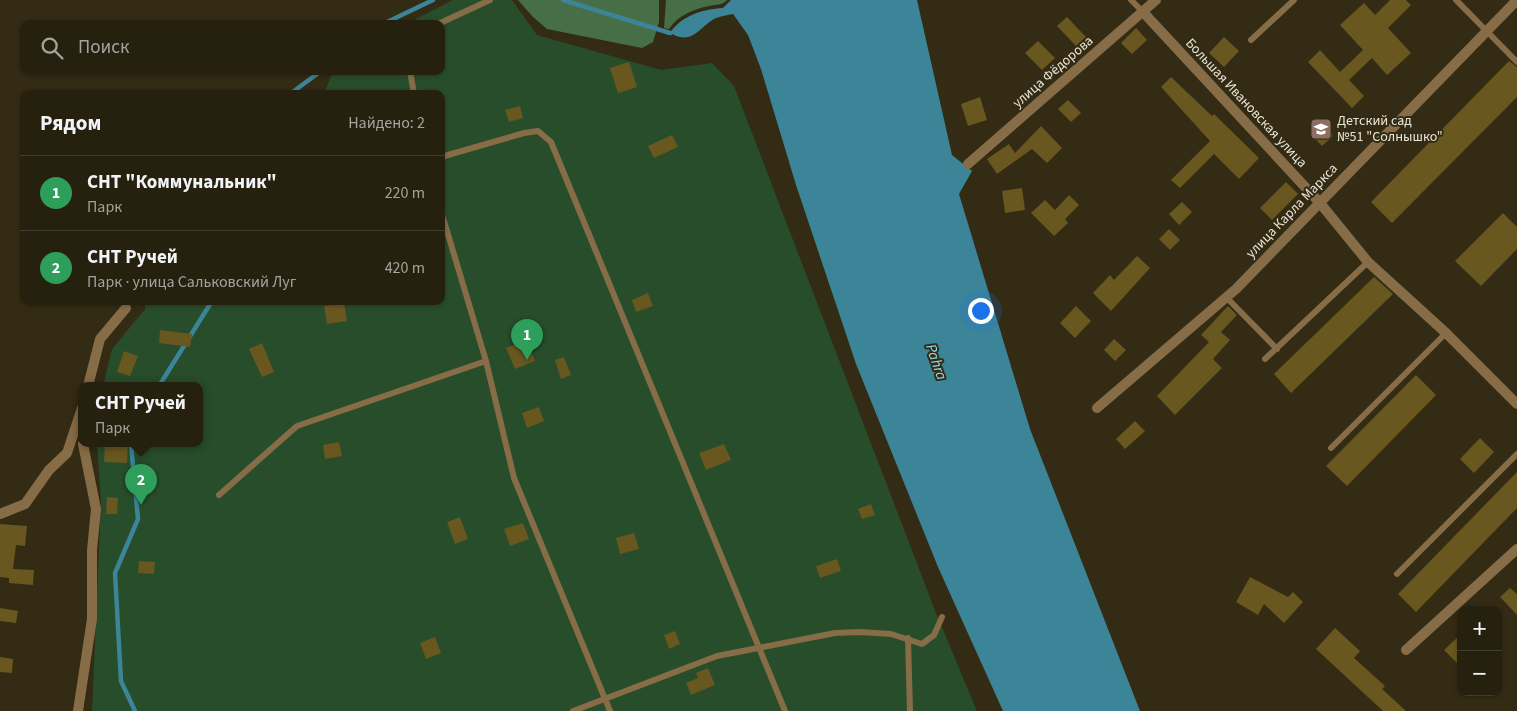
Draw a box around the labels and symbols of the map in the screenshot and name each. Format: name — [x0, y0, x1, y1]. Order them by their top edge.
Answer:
street label: улица Фёдорова — [1008, 31, 1098, 113]
street label: Большая Ивановская улица — [1181, 34, 1311, 172]
place label: Детский сад №51 "Солнышко" — [1337, 111, 1443, 147]
school or university icon: Детский сад №51 "Солнышко" — [1309, 117, 1333, 141]
street label: улица Карла Маркса — [1241, 159, 1343, 263]
your location — [968, 298, 994, 324]
pin: 1 — [511, 319, 543, 360]
water label: Pahra — [920, 341, 952, 383]
pin: 2 — [125, 464, 157, 505]

